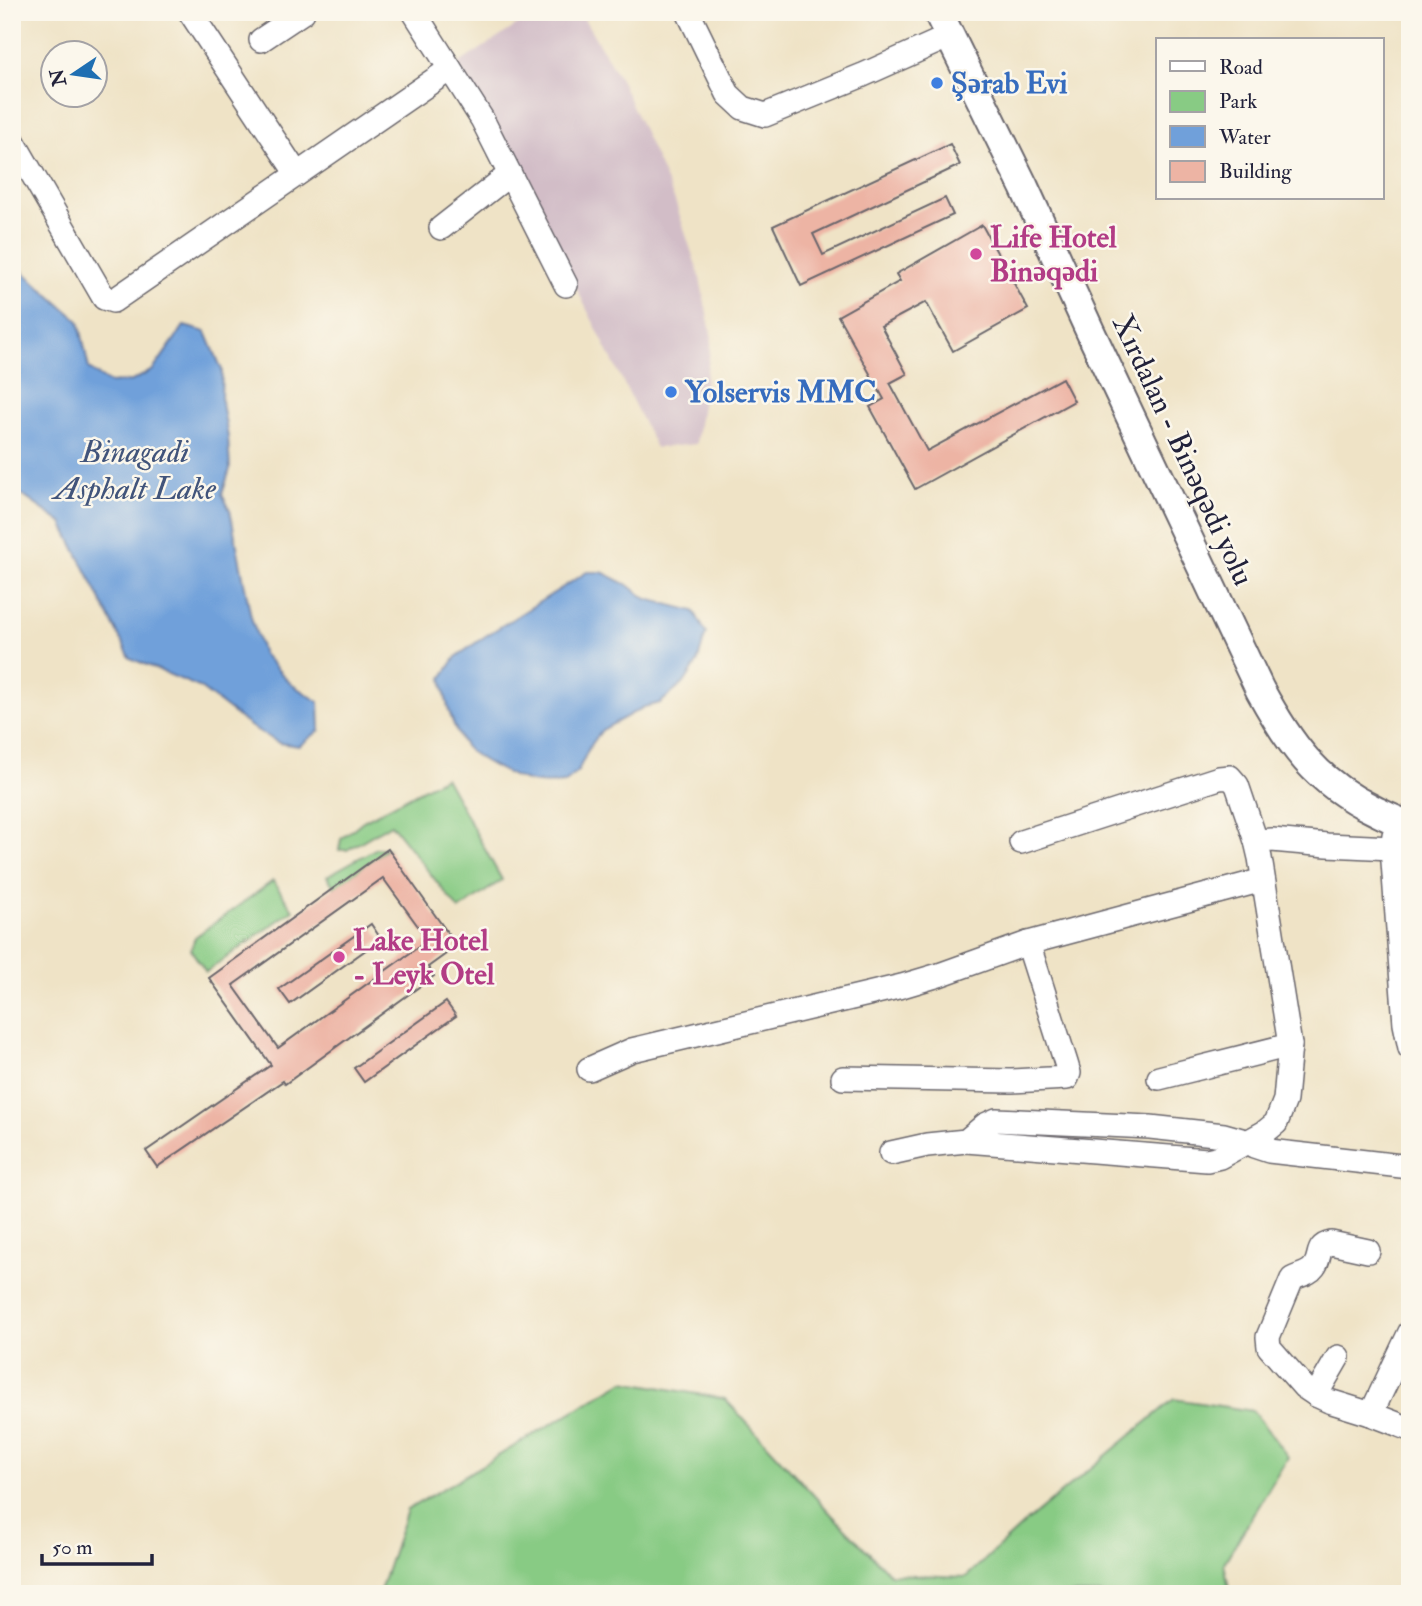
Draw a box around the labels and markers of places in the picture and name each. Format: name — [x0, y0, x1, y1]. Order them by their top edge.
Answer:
place label: Şərab Evi — [951, 65, 1067, 102]
marker: Şərab Evi — [929, 75, 945, 91]
place label: Life Hotel Binəqədi — [990, 219, 1117, 290]
marker: Life Hotel Binəqədi — [968, 246, 984, 262]
place label: Yolservis MMC — [684, 374, 876, 411]
marker: Yolservis MMC — [663, 384, 679, 400]
place label: Lake Hotel - Leyk Otel — [353, 922, 495, 993]
marker: Lake Hotel - Leyk Otel — [331, 949, 347, 965]

